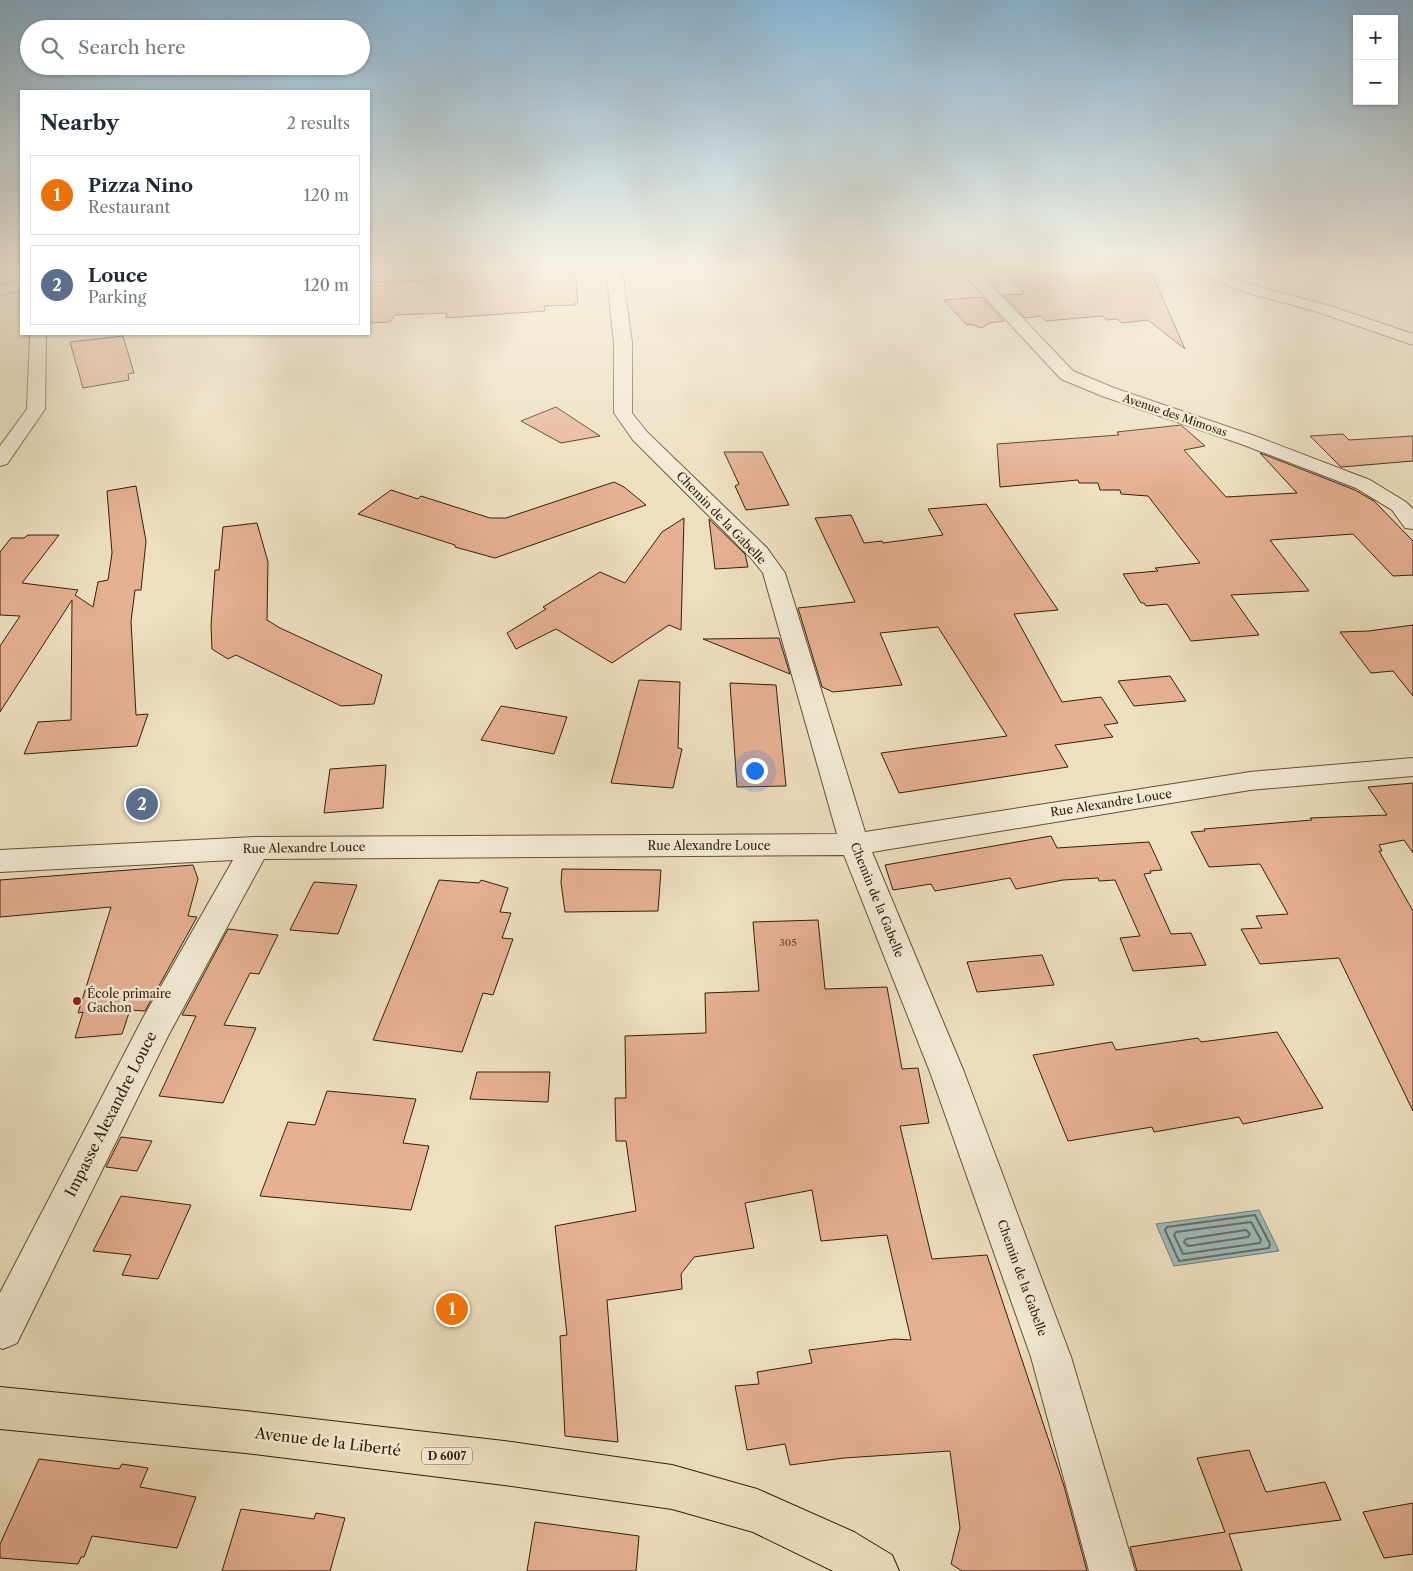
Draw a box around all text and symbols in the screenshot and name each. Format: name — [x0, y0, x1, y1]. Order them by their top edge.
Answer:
map controls — [1353, 15, 1398, 105]
button: + — [1353, 15, 1398, 60]
search box — [20, 20, 370, 75]
icon: search — [38, 34, 66, 62]
text: Search here — [78, 36, 186, 59]
button: − — [1353, 60, 1398, 105]
text: Nearby — [40, 110, 119, 135]
text: 2 results — [287, 113, 350, 133]
text: Pizza Nino — [88, 174, 193, 197]
text: 1 — [53, 185, 61, 205]
text: 120 m — [304, 185, 349, 205]
text: Restaurant — [88, 197, 170, 217]
text: Louce — [88, 264, 148, 287]
text: 2 — [52, 275, 62, 295]
text: 120 m — [304, 275, 349, 295]
text: Parking — [88, 287, 146, 307]
street label: Avenue des Mimosas — [1120, 390, 1229, 440]
street label: Chemin de la Gabelle — [673, 468, 770, 567]
your location — [742, 758, 768, 784]
pin: 2 — [126, 785, 158, 823]
street label: Rue Alexandre Louce — [1049, 785, 1173, 820]
street label: Rue Alexandre Louce — [648, 838, 771, 853]
street label: Rue Alexandre Louce — [242, 839, 366, 856]
street label: Chemin de la Gabelle — [847, 840, 908, 960]
house number: 305 — [779, 936, 797, 949]
place label: École primaire Gachon — [87, 985, 172, 1015]
marker: École primaire Gachon — [71, 995, 83, 1007]
street label: Impasse Alexandre Louce — [60, 1028, 161, 1200]
street label: Chemin de la Gabelle — [994, 1217, 1051, 1338]
pin: 1 — [436, 1290, 468, 1328]
street label: Avenue de la Liberté — [253, 1423, 402, 1460]
road number: D 6007 — [422, 1448, 472, 1464]

